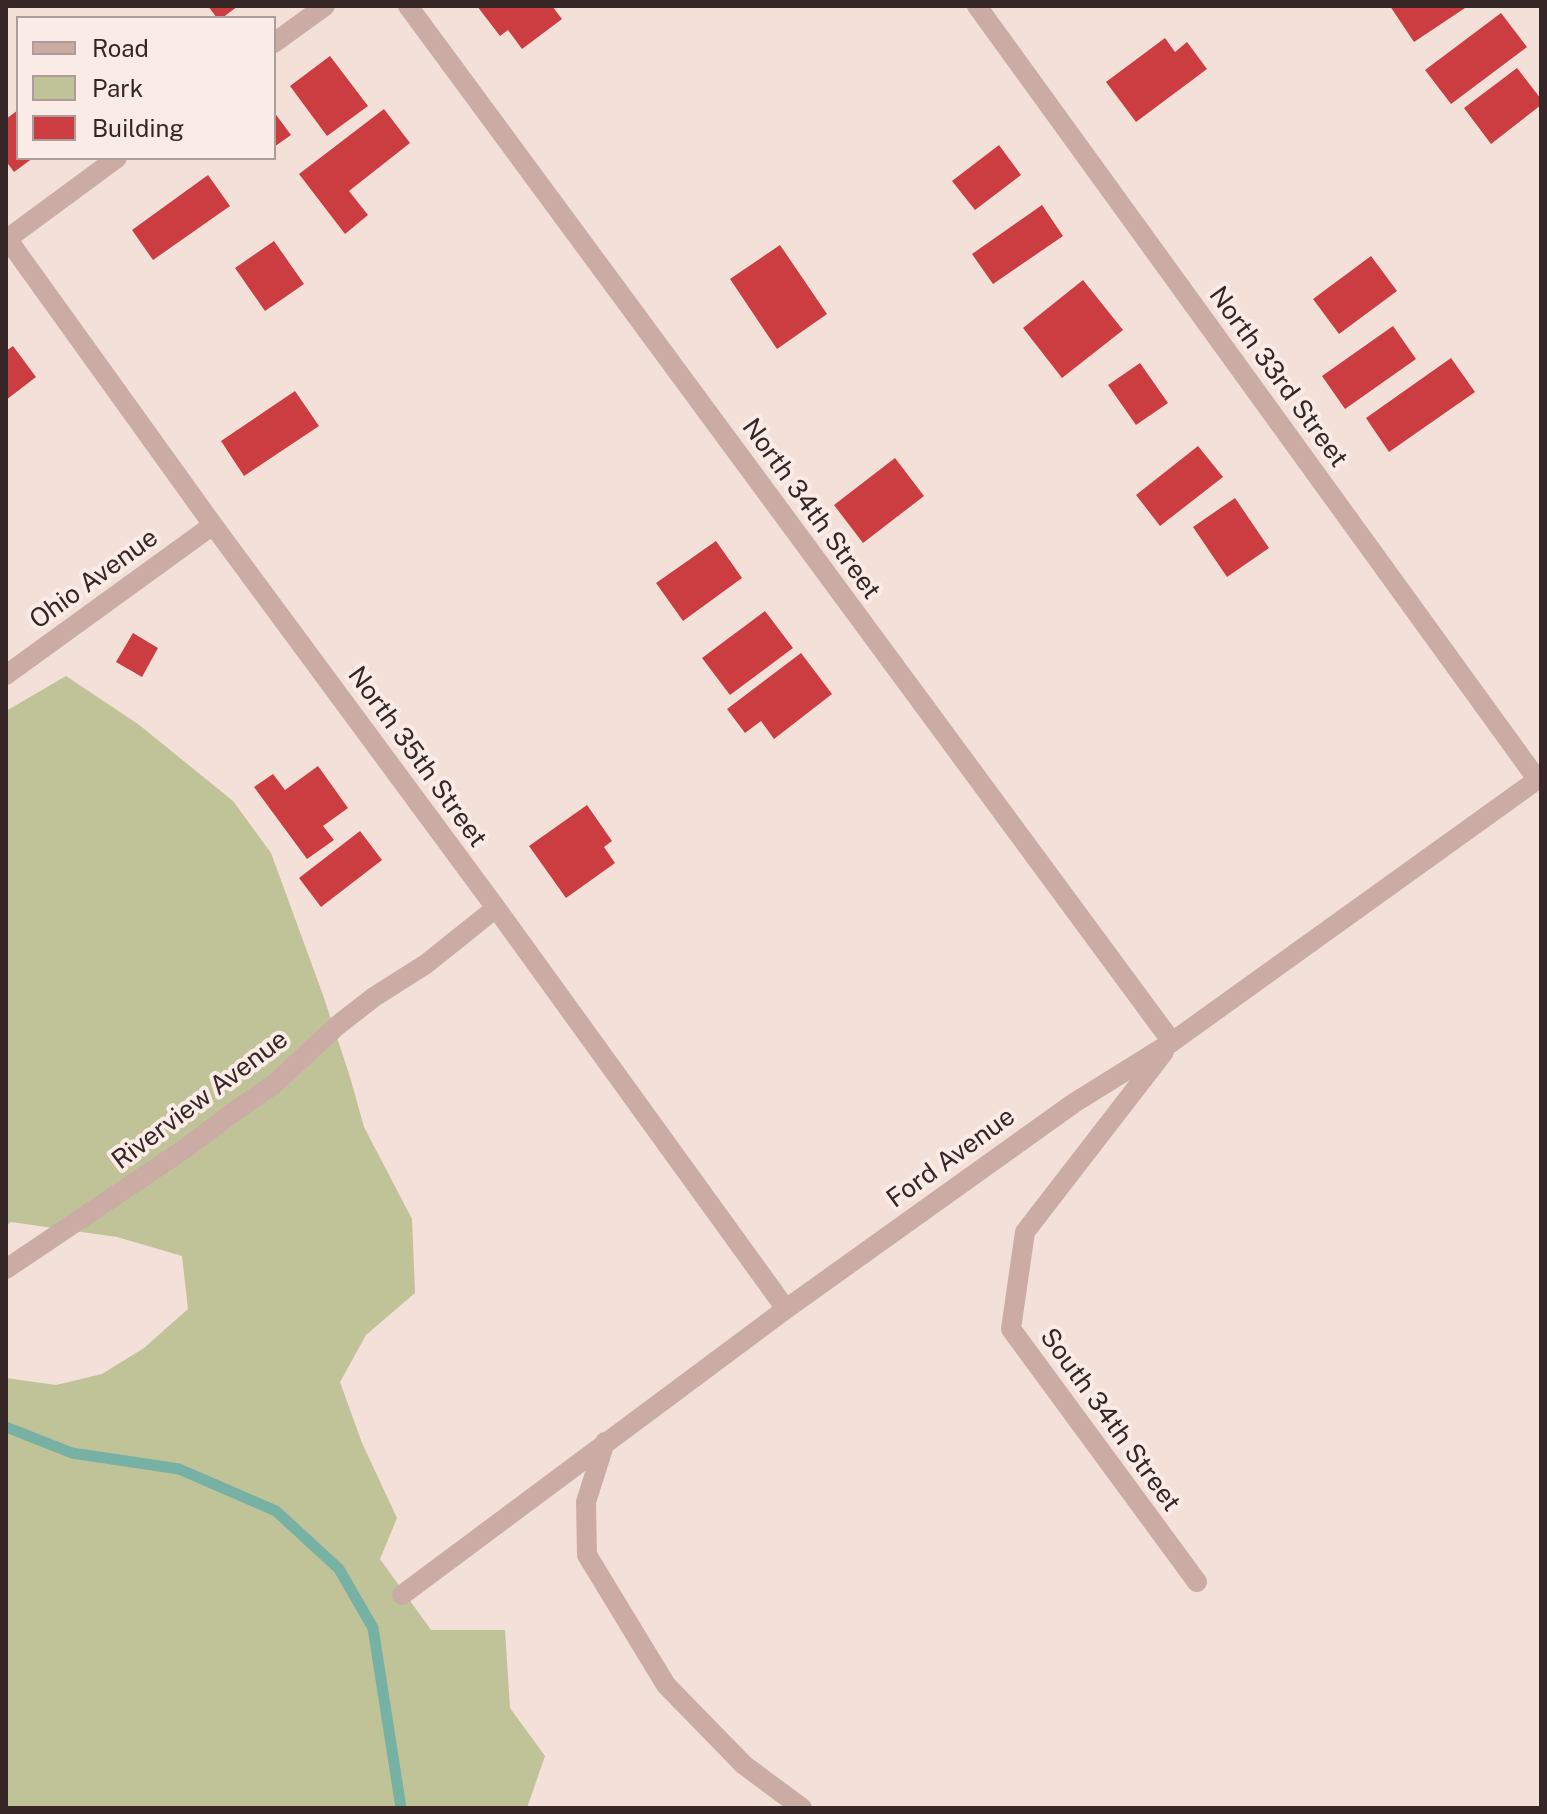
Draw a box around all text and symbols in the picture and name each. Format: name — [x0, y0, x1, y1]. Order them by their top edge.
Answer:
legend — [16, 16, 276, 160]
text: Road — [92, 34, 149, 62]
text: Park — [92, 74, 143, 102]
text: Building — [92, 114, 184, 142]
street label: North 33rd Street — [1202, 281, 1354, 473]
street label: North 34th Street — [735, 413, 887, 605]
street label: Ohio Avenue — [24, 522, 164, 636]
street label: North 35th Street — [341, 661, 493, 853]
street label: Riverview Avenue — [106, 1024, 294, 1176]
street label: Ford Avenue — [881, 1101, 1021, 1215]
street label: South 34th Street — [1033, 1322, 1187, 1518]

